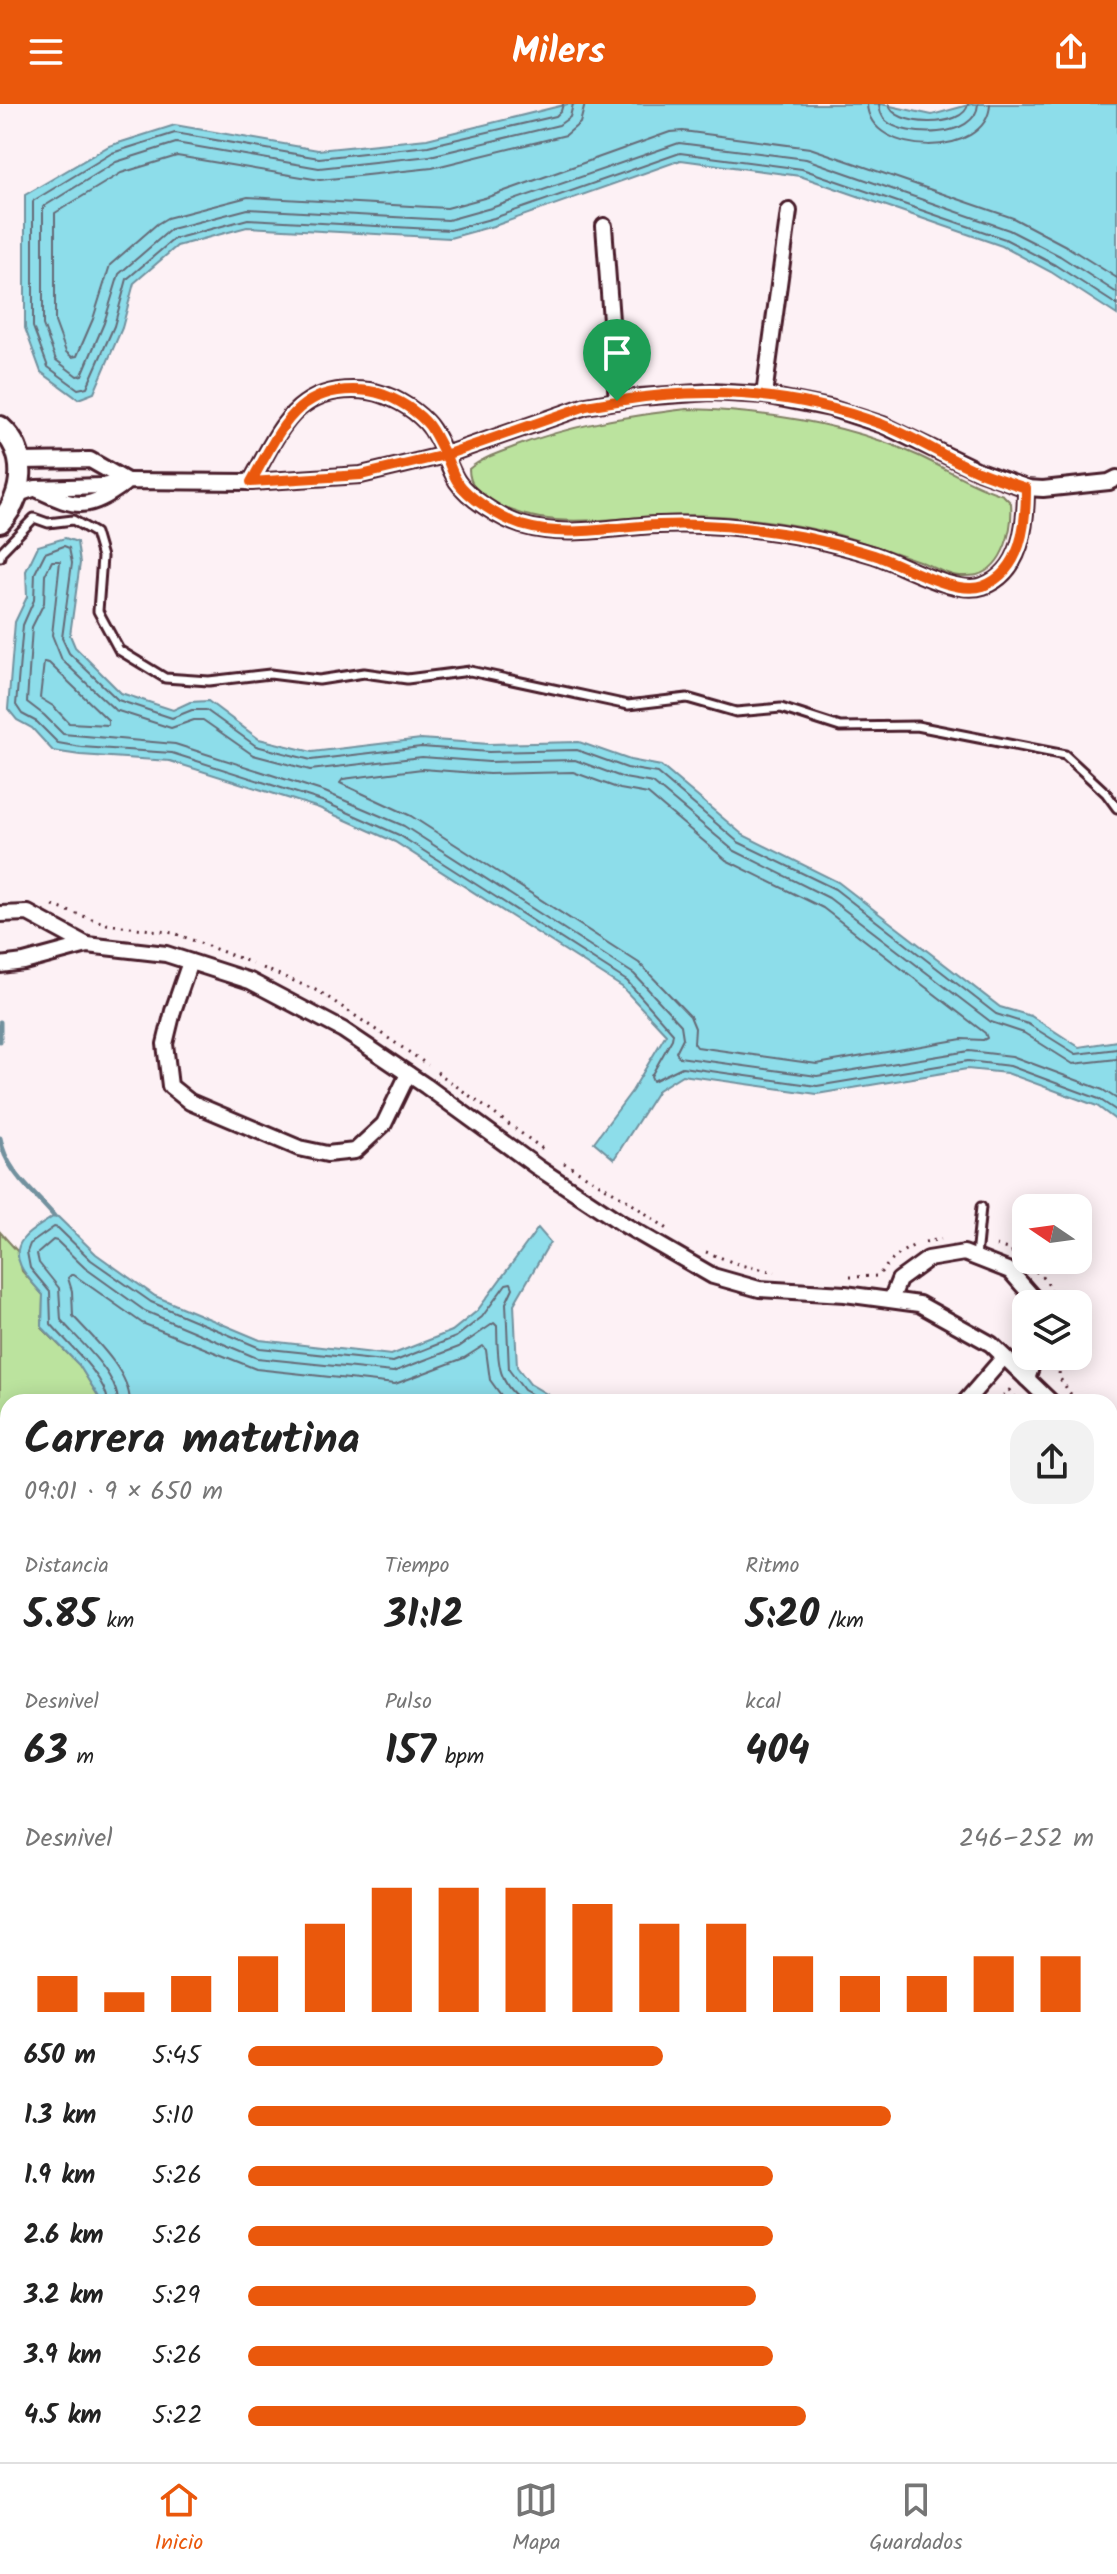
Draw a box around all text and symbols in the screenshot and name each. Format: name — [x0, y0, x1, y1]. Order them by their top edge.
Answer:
text: Milers — [512, 24, 605, 81]
icon: menu — [24, 30, 68, 74]
icon: share — [1049, 30, 1093, 74]
pin — [583, 319, 651, 401]
icon: arrive — [595, 331, 639, 375]
north arrow — [1012, 1194, 1092, 1274]
map controls — [1012, 1194, 1092, 1370]
button: layers — [1012, 1290, 1092, 1370]
text: Carrera matutina — [24, 1406, 360, 1476]
button: share — [1010, 1420, 1094, 1504]
text: 09:01 · 9 × 650 m — [24, 1471, 223, 1513]
text: Distancia — [24, 1549, 109, 1584]
text: Tiempo — [385, 1549, 450, 1584]
text: Ritmo — [745, 1549, 799, 1584]
text: 5.85 — [24, 1584, 98, 1648]
text: 31:12 — [385, 1584, 464, 1648]
text: 5:20 — [745, 1584, 819, 1648]
text: km — [98, 1604, 134, 1639]
text: /km — [819, 1604, 864, 1639]
text: Desnivel — [24, 1685, 99, 1720]
text: Pulso — [385, 1685, 432, 1720]
text: kcal — [745, 1685, 781, 1720]
text: 63 — [24, 1720, 68, 1784]
text: 157 — [385, 1720, 436, 1784]
text: 404 — [745, 1720, 809, 1784]
text: m — [68, 1740, 94, 1775]
text: bpm — [436, 1740, 484, 1775]
text: Desnivel — [24, 1818, 113, 1860]
text: 246–252 m — [959, 1818, 1094, 1860]
text: 650 m — [24, 2035, 96, 2077]
text: 5:45 — [152, 2035, 201, 2077]
text: 1.3 km — [24, 2095, 96, 2137]
text: 5:10 — [152, 2095, 194, 2137]
text: 1.9 km — [24, 2155, 95, 2197]
text: 5:26 — [152, 2155, 202, 2197]
text: 2.6 km — [24, 2215, 104, 2257]
text: 5:26 — [152, 2215, 202, 2257]
text: 3.2 km — [24, 2275, 104, 2317]
text: 5:29 — [152, 2275, 200, 2317]
text: 3.9 km — [24, 2335, 102, 2377]
text: 5:26 — [152, 2335, 202, 2377]
text: 4.5 km — [24, 2395, 102, 2437]
text: 5:22 — [152, 2395, 203, 2437]
tab: Inicio — [154, 2478, 203, 2561]
tab: Mapa — [512, 2478, 561, 2561]
tab: Guardados — [869, 2478, 963, 2561]

